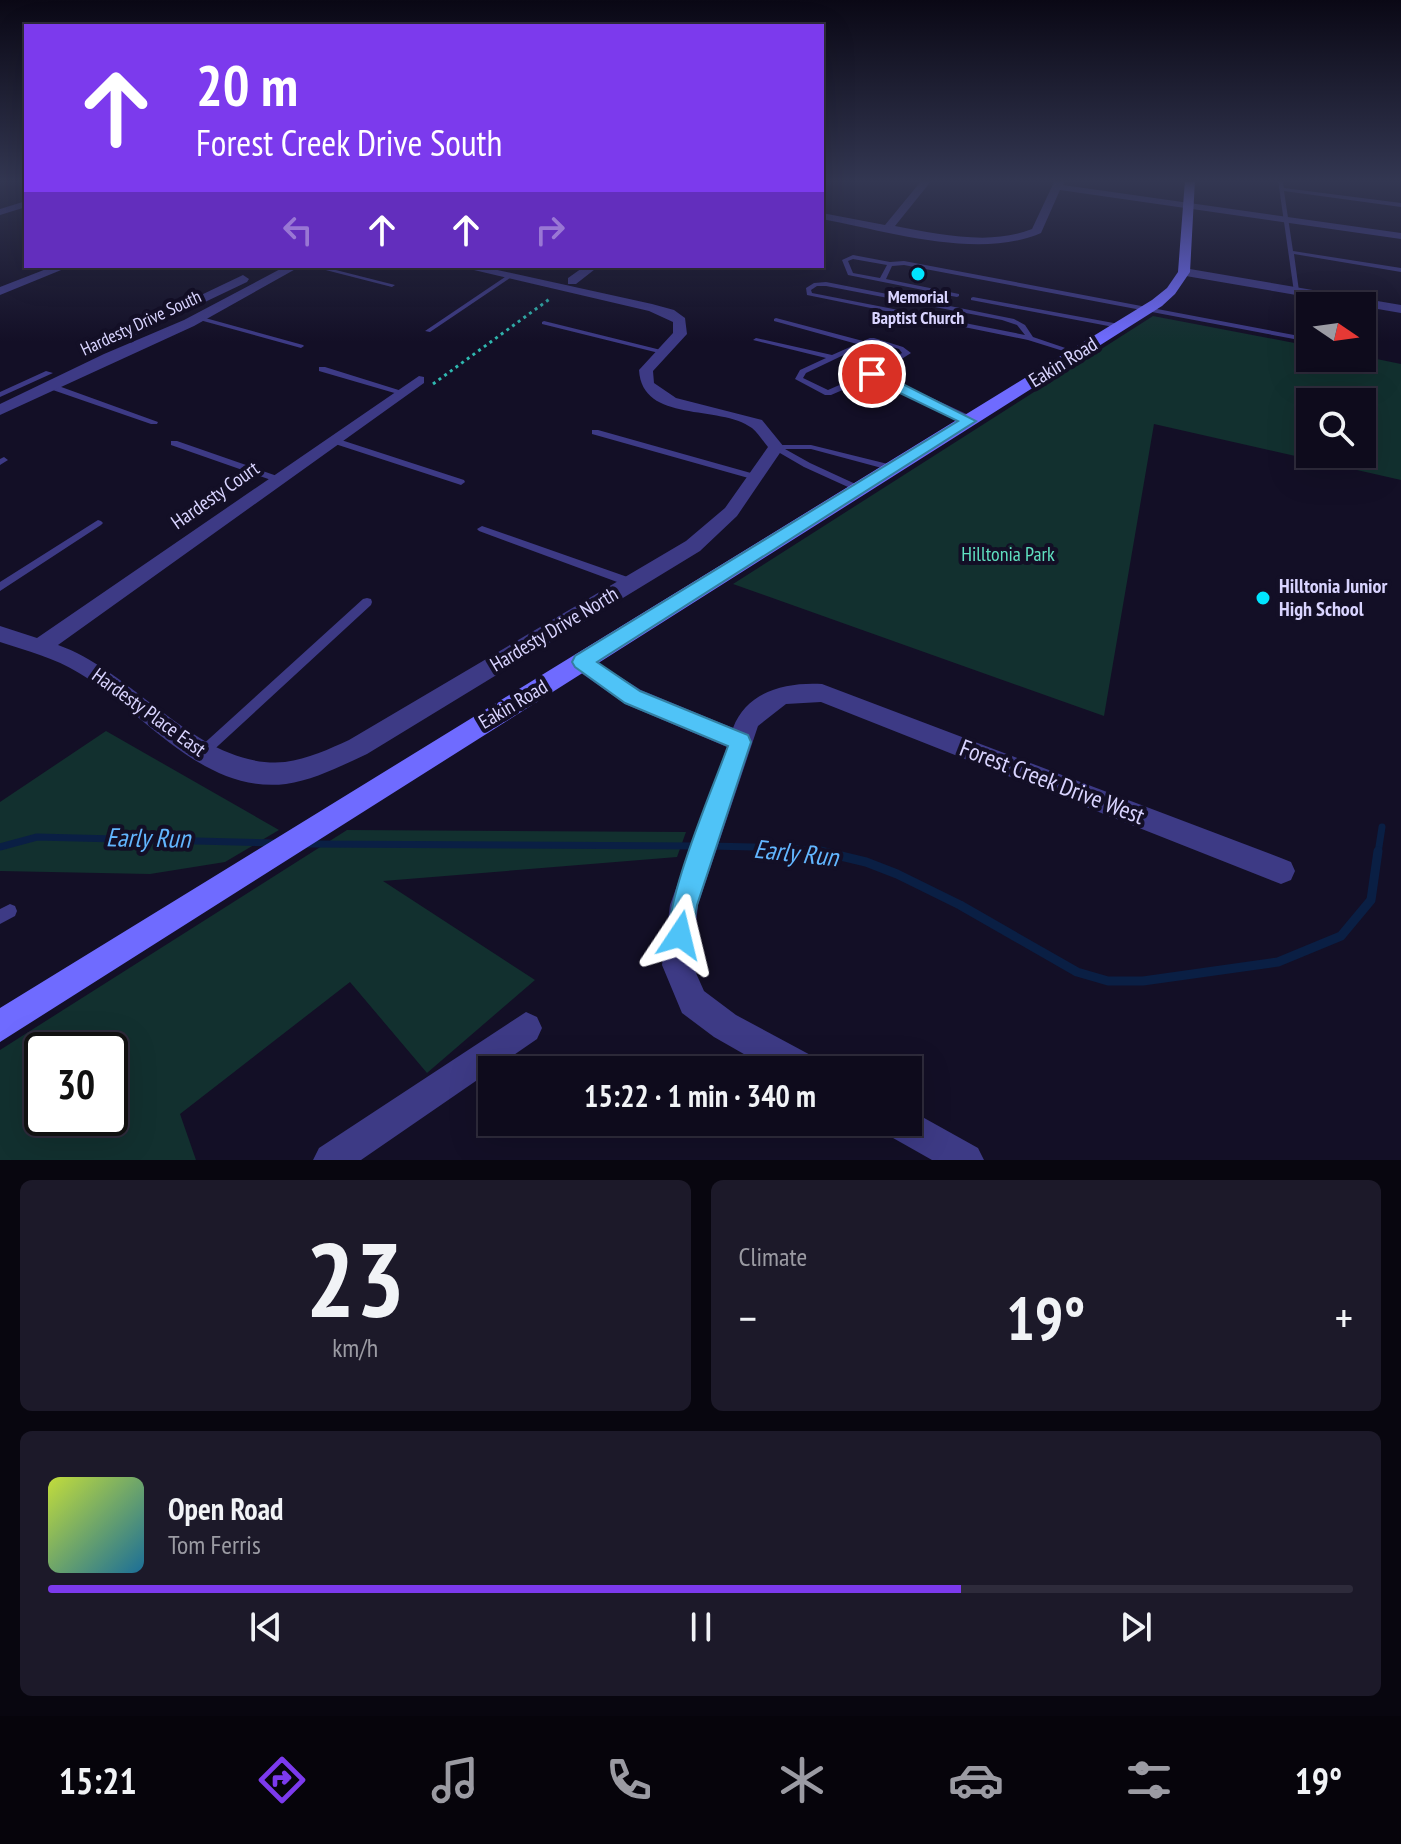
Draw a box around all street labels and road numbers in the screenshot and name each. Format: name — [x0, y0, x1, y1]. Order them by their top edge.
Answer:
street label: Hardesty Drive South — [77, 285, 205, 361]
street label: Eakin Road — [1024, 331, 1102, 393]
street label: Hardesty Court — [166, 455, 265, 535]
street label: Hardesty Drive North — [485, 581, 623, 677]
street label: Hardesty Place East — [87, 662, 211, 762]
street label: Eakin Road — [474, 673, 552, 735]
street label: Forest Creek Drive West — [955, 732, 1149, 831]

